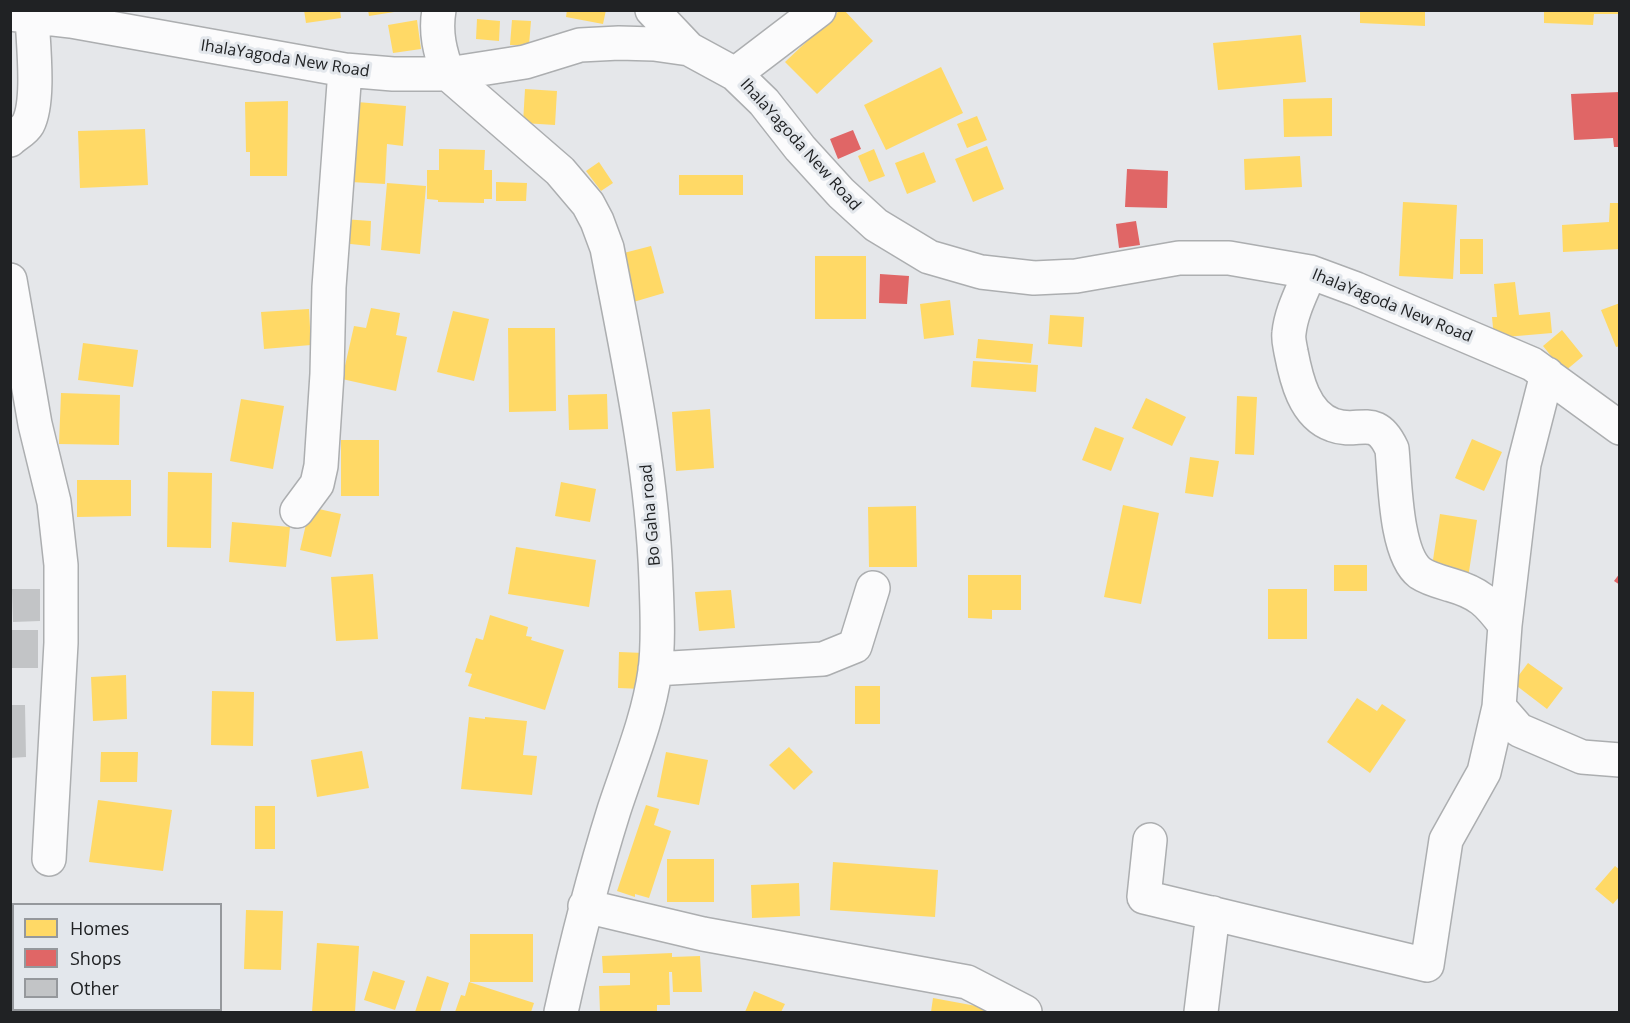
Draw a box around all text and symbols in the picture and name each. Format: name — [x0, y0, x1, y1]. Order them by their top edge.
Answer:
street label: IhalaYagoda New Road — [199, 36, 371, 82]
street label: IhalaYagoda New Road — [736, 75, 864, 215]
street label: IhalaYagoda New Road — [1309, 265, 1475, 347]
street label: Bo Gaha road — [637, 463, 665, 567]
legend — [12, 903, 222, 1011]
text: Homes — [70, 916, 129, 940]
text: Shops — [70, 946, 121, 970]
text: Other — [70, 976, 119, 1000]

